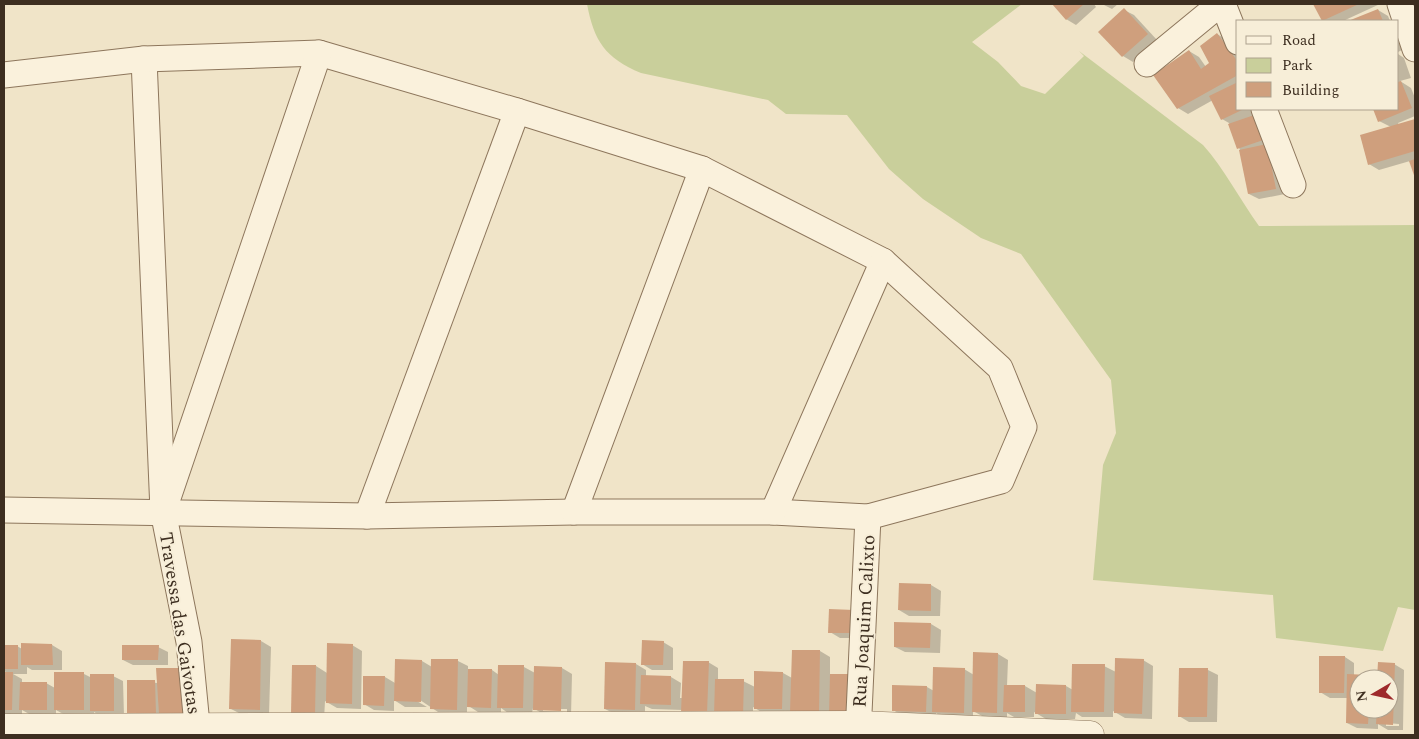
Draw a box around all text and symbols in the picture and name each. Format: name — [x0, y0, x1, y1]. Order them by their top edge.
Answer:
legend — [1236, 20, 1399, 110]
text: Road — [1282, 29, 1316, 52]
text: Park — [1282, 54, 1313, 77]
text: Building — [1282, 79, 1339, 102]
street label: Travessa das Gaivotas — [151, 530, 208, 716]
street label: Rua Joaquim Calixto — [845, 534, 884, 708]
north arrow — [1349, 669, 1399, 719]
text: N — [1350, 689, 1373, 703]

